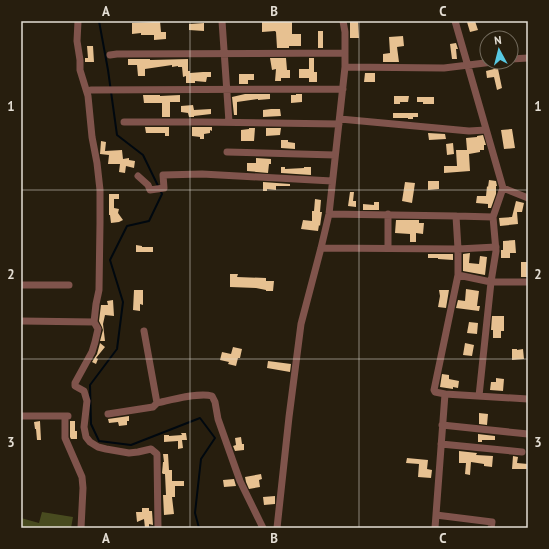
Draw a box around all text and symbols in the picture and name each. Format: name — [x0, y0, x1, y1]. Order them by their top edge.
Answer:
text: A — [102, 3, 110, 20]
text: B — [270, 3, 278, 20]
text: C — [439, 3, 447, 20]
north arrow — [479, 30, 519, 70]
text: N — [493, 33, 502, 47]
text: 1 — [7, 98, 15, 115]
text: 1 — [534, 98, 542, 115]
text: 2 — [7, 266, 15, 283]
text: 2 — [534, 266, 542, 283]
text: 3 — [7, 434, 15, 451]
text: 3 — [534, 434, 542, 451]
text: A — [102, 530, 110, 547]
text: B — [270, 530, 278, 547]
text: C — [439, 530, 447, 547]

